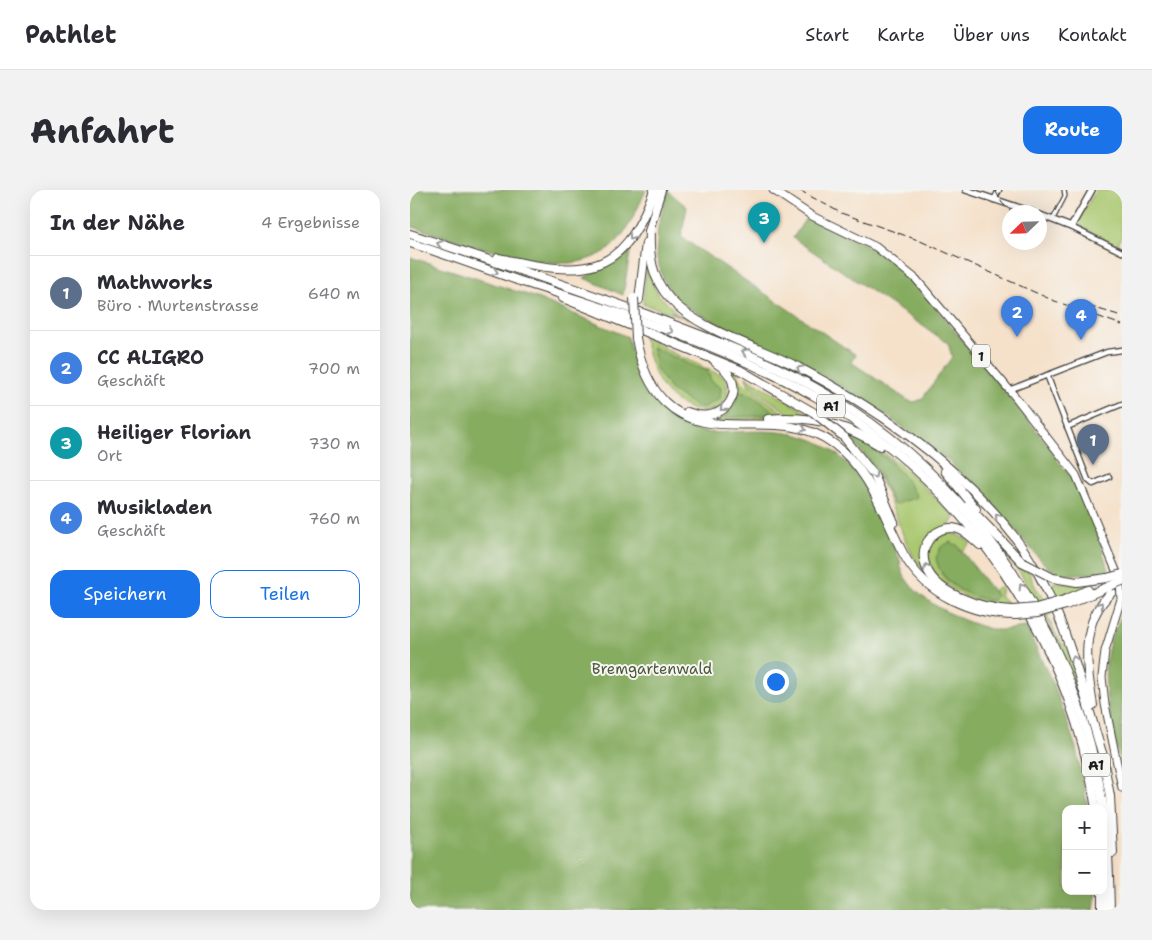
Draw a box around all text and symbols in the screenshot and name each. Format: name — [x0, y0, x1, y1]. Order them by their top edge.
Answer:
text: Pathlet — [25, 19, 116, 51]
text: Start — [805, 23, 849, 47]
text: Karte — [877, 23, 925, 47]
text: Über uns — [953, 23, 1030, 47]
text: Kontakt — [1058, 23, 1127, 47]
button: Route — [1023, 106, 1122, 154]
text: Anfahrt — [30, 107, 174, 154]
pin: 3 — [748, 202, 780, 243]
north arrow — [1002, 205, 1047, 250]
text: In der Nähe — [50, 209, 185, 237]
text: 4 Ergebnisse — [261, 212, 360, 233]
one-way arrow — [629, 231, 638, 240]
one-way arrow — [437, 240, 445, 250]
one-way arrow — [490, 267, 499, 277]
text: Mathworks — [97, 270, 213, 295]
text: 1 — [62, 283, 70, 304]
text: 640 m — [308, 283, 360, 304]
text: Büro · Murtenstrasse — [97, 295, 259, 316]
pin: 2 — [1001, 296, 1033, 337]
pin: 4 — [1065, 299, 1097, 340]
one-way arrow — [665, 325, 674, 335]
road number: 1 — [972, 344, 990, 368]
text: CC ALIGRO — [97, 345, 204, 370]
one-way arrow — [741, 348, 750, 359]
text: 2 — [60, 358, 72, 379]
text: 700 m — [308, 358, 360, 379]
one-way arrow — [796, 365, 805, 375]
text: Geschäft — [97, 370, 166, 391]
road number: A1 — [817, 395, 845, 418]
one-way arrow — [719, 403, 728, 412]
text: Heiliger Florian — [97, 420, 251, 445]
one-way arrow — [799, 423, 807, 433]
pin: 1 — [1077, 424, 1109, 465]
text: 3 — [60, 433, 72, 454]
text: 730 m — [309, 433, 360, 454]
text: Ort — [97, 445, 123, 466]
one-way arrow — [867, 469, 877, 478]
text: Musikladen — [97, 495, 212, 520]
text: 4 — [60, 508, 72, 529]
text: 760 m — [308, 508, 360, 529]
one-way arrow — [995, 514, 1004, 523]
text: Geschäft — [97, 520, 166, 541]
one-way arrow — [923, 563, 934, 572]
button: Speichern — [50, 570, 200, 618]
button: Teilen — [210, 570, 360, 618]
one-way arrow — [1018, 582, 1028, 591]
one-way arrow — [1095, 602, 1103, 611]
one-way arrow — [1070, 655, 1080, 664]
park label: Bremgartenwald — [592, 659, 713, 679]
your location — [763, 669, 789, 695]
road number: A1 — [1082, 754, 1110, 776]
map controls — [1062, 805, 1107, 895]
button: + — [1062, 805, 1107, 850]
button: − — [1062, 850, 1107, 895]

